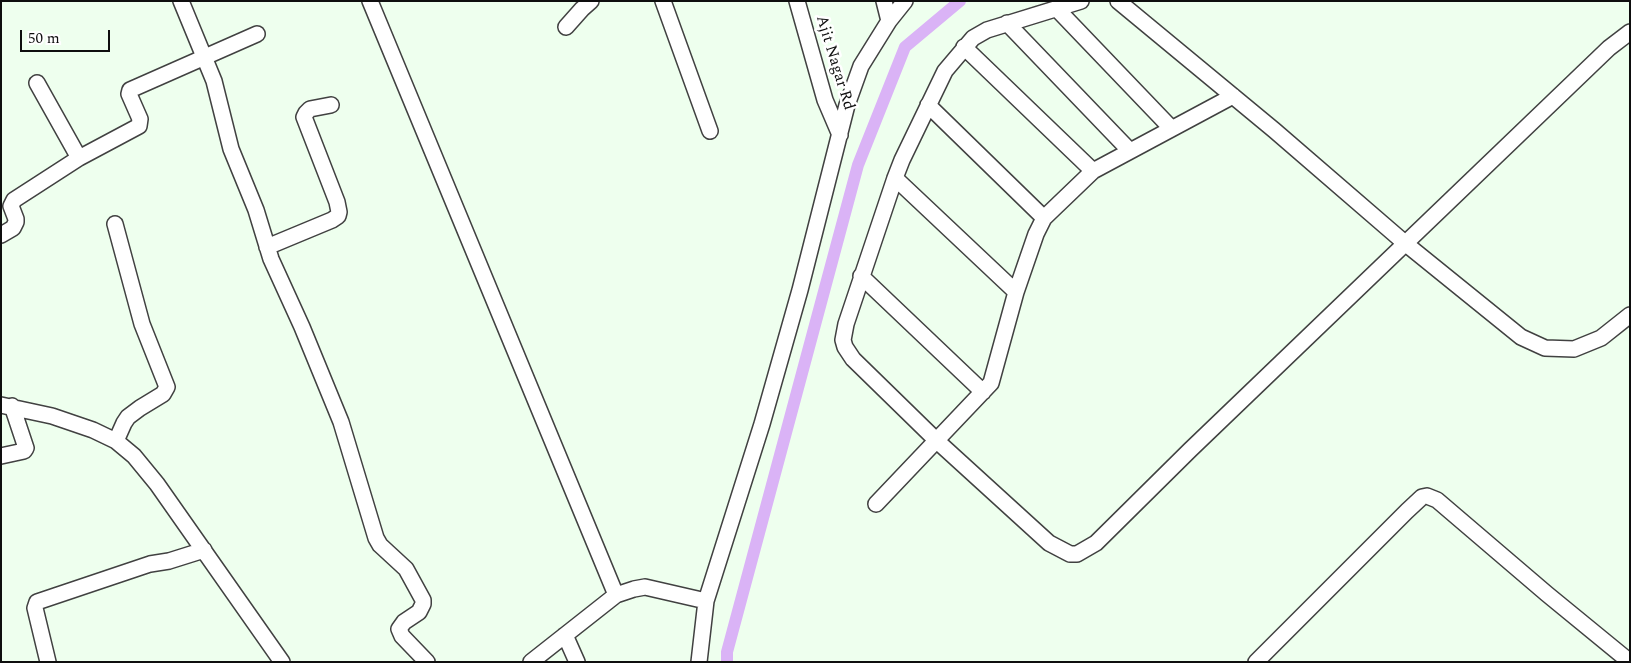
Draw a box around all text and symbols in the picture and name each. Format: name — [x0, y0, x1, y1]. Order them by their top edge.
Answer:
street label: Ajit Nagar Rd — [810, 13, 858, 113]
scale bar — [22, 20, 112, 52]
text: 50 m — [28, 27, 60, 50]

